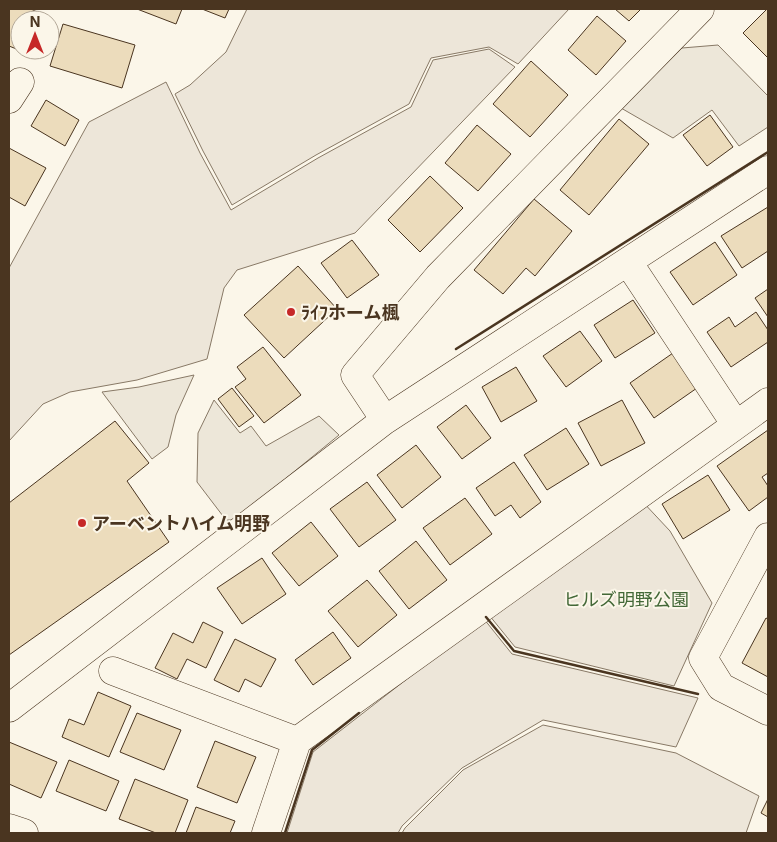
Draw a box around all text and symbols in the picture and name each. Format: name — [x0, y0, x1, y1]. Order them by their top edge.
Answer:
north arrow — [10, 10, 60, 60]
text: N — [30, 13, 40, 30]
place label: ﾗｲﾌホーム楓 — [301, 302, 399, 323]
marker: ﾗｲﾌホーム楓 — [285, 306, 297, 318]
place label: アーベントハイム明野 — [92, 513, 270, 534]
marker: アーベントハイム明野 — [76, 517, 88, 529]
park label: ヒルズ明野公園 — [563, 589, 689, 610]

